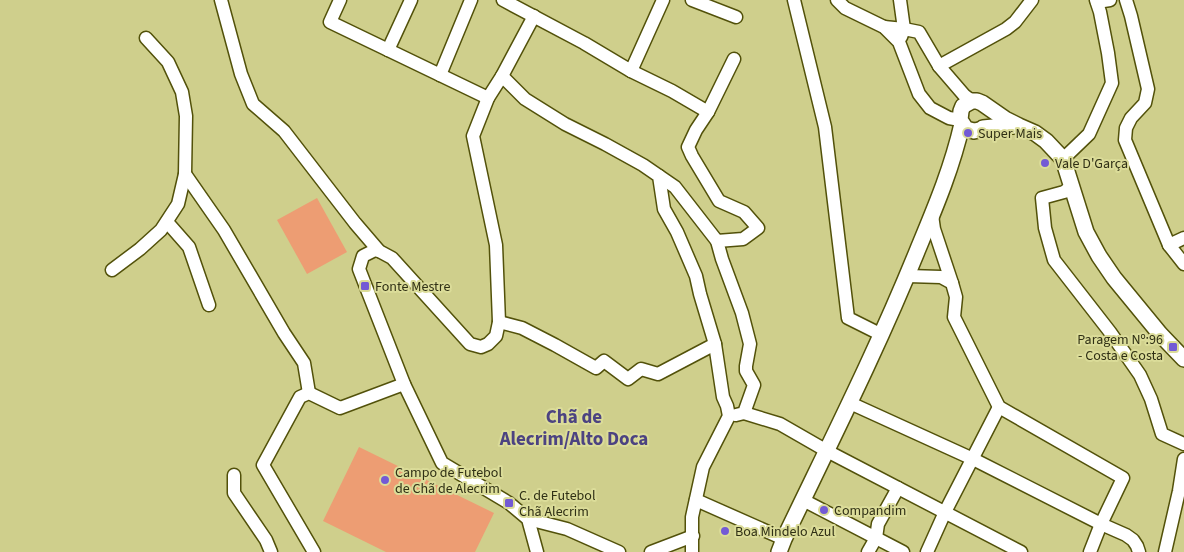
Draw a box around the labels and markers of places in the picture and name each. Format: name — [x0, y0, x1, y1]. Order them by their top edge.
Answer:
place label: Super Mais — [978, 124, 1042, 144]
marker: Super Mais — [962, 127, 974, 139]
place label: Vale D'Garça — [1055, 154, 1128, 174]
marker: Vale D'Garça — [1039, 157, 1051, 169]
place label: Fonte Mestre — [375, 277, 450, 297]
marker: Fonte Mestre — [359, 280, 371, 292]
place label: Paragem Nº:96 - Costa e Costa — [1077, 330, 1163, 366]
marker: Paragem Nº:96 - Costa e Costa — [1167, 341, 1179, 353]
place label: Campo de Futebol de Chã de Alecrim — [395, 463, 502, 499]
marker: Campo de Futebol de Chã de Alecrim — [379, 474, 391, 486]
place label: C. de Futebol Chã Alecrim — [519, 486, 596, 522]
marker: C. de Futebol Chã Alecrim — [503, 497, 515, 509]
place label: Compandim — [834, 501, 906, 521]
marker: Compandim — [818, 504, 830, 516]
place label: Boa Mindelo Azul — [735, 522, 835, 542]
marker: Boa Mindelo Azul — [719, 525, 731, 537]

